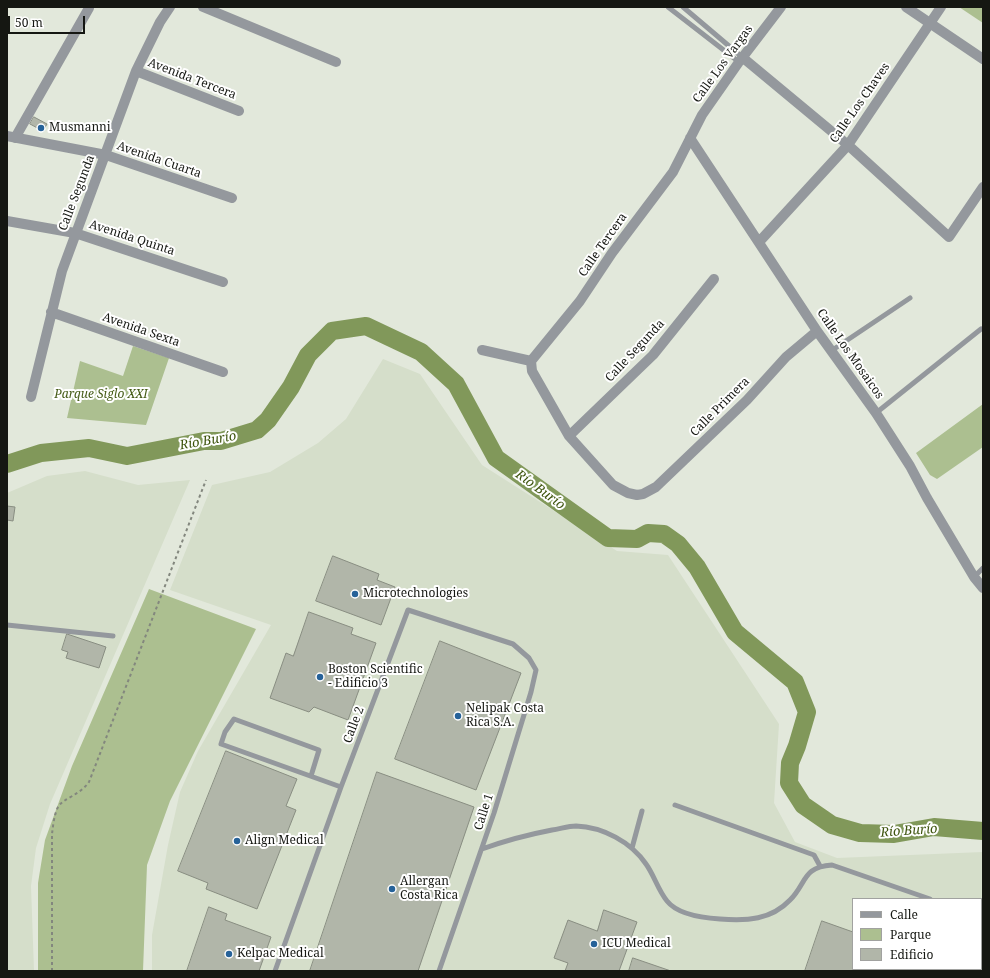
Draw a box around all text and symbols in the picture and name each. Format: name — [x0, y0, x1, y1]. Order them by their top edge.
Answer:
scale bar — [10, 8, 87, 34]
text: 50 m — [15, 14, 43, 31]
street label: Calle Los Vargas — [690, 22, 756, 106]
street label: Avenida Tercera — [146, 56, 238, 102]
street label: Calle Los Chaves — [827, 60, 893, 146]
place label: Musmanni — [49, 121, 111, 135]
marker: Musmanni — [36, 123, 46, 133]
street label: Avenida Cuarta — [115, 139, 203, 181]
street label: Calle Segunda — [56, 153, 98, 233]
street label: Calle Tercera — [576, 210, 630, 280]
street label: Avenida Quinta — [87, 217, 177, 259]
street label: Calle Los Mosaicos — [814, 306, 886, 402]
street label: Avenida Sexta — [100, 310, 182, 350]
street label: Calle Segunda — [602, 317, 668, 385]
street label: Calle Primera — [687, 374, 753, 440]
park label: Parque Siglo XXI — [54, 388, 148, 402]
water label: Río Burío — [178, 428, 238, 454]
water label: Río Burío — [512, 467, 568, 513]
place label: Microtechnologies — [363, 587, 468, 601]
marker: Microtechnologies — [350, 589, 360, 599]
place label: Boston Scientific - Edificio 3 — [328, 663, 423, 691]
marker: Boston Scientific - Edificio 3 — [315, 672, 325, 682]
place label: Nelipak Costa Rica S.A. — [466, 702, 544, 730]
street label: Calle 2 — [341, 705, 367, 745]
marker: Nelipak Costa Rica S.A. — [453, 711, 463, 721]
street label: Calle 1 — [471, 792, 497, 832]
water label: Río Burío — [880, 821, 938, 841]
place label: Align Medical — [245, 834, 324, 848]
marker: Align Medical — [232, 836, 242, 846]
place label: Allergan Costa Rica — [400, 875, 458, 903]
marker: Allergan Costa Rica — [387, 884, 397, 894]
legend — [852, 898, 982, 970]
text: Calle — [890, 906, 918, 923]
text: Parque — [890, 926, 931, 943]
place label: ICU Medical — [602, 937, 671, 951]
marker: ICU Medical — [589, 939, 599, 949]
text: Edificio — [890, 946, 933, 963]
place label: Kelpac Medical — [237, 947, 324, 961]
marker: Kelpac Medical — [224, 949, 234, 959]

